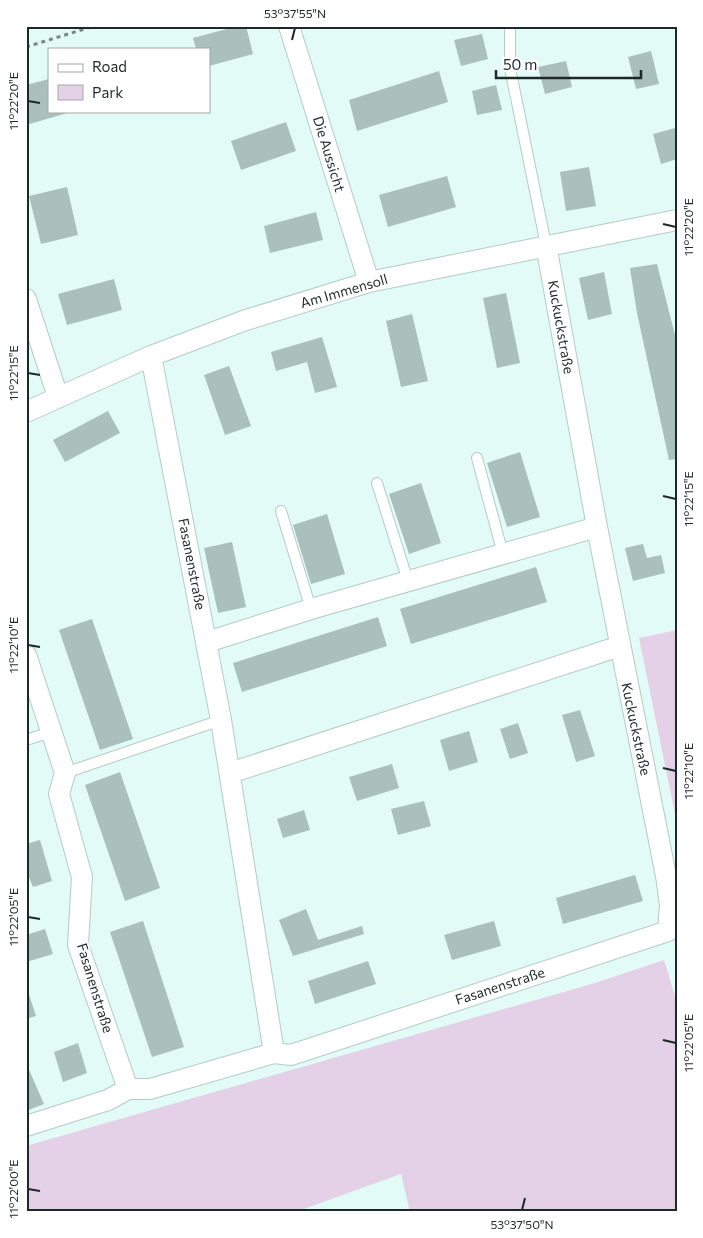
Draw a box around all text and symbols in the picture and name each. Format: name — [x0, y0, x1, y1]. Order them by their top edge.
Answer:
text: 53°37'55"N — [264, 6, 326, 20]
legend — [48, 48, 210, 112]
scale bar — [496, 48, 640, 80]
text: 50 m — [503, 55, 537, 73]
text: Road — [92, 57, 127, 75]
text: 11°22'20"E — [6, 72, 20, 130]
text: Park — [92, 83, 123, 101]
street label: Die Aussicht — [310, 114, 349, 194]
text: 11°22'20"E — [681, 198, 695, 256]
street label: Am Immensoll — [298, 270, 390, 311]
street label: Kuckuckstraße — [545, 279, 578, 375]
text: 11°22'15"E — [6, 345, 20, 401]
text: 11°22'15"E — [681, 471, 695, 527]
street label: Fasanenstraße — [175, 517, 210, 611]
text: 11°22'10"E — [6, 617, 20, 673]
street label: Kuckuckstraße — [618, 681, 655, 777]
text: 11°22'10"E — [681, 743, 695, 799]
text: 11°22'05"E — [6, 888, 20, 946]
street label: Fasanenstraße — [74, 941, 117, 1035]
street label: Fasanenstraße — [453, 963, 547, 1008]
text: 11°22'05"E — [681, 1014, 695, 1072]
text: 11°22'00"E — [6, 1160, 20, 1218]
text: 53°37'50"N — [490, 1217, 554, 1231]

